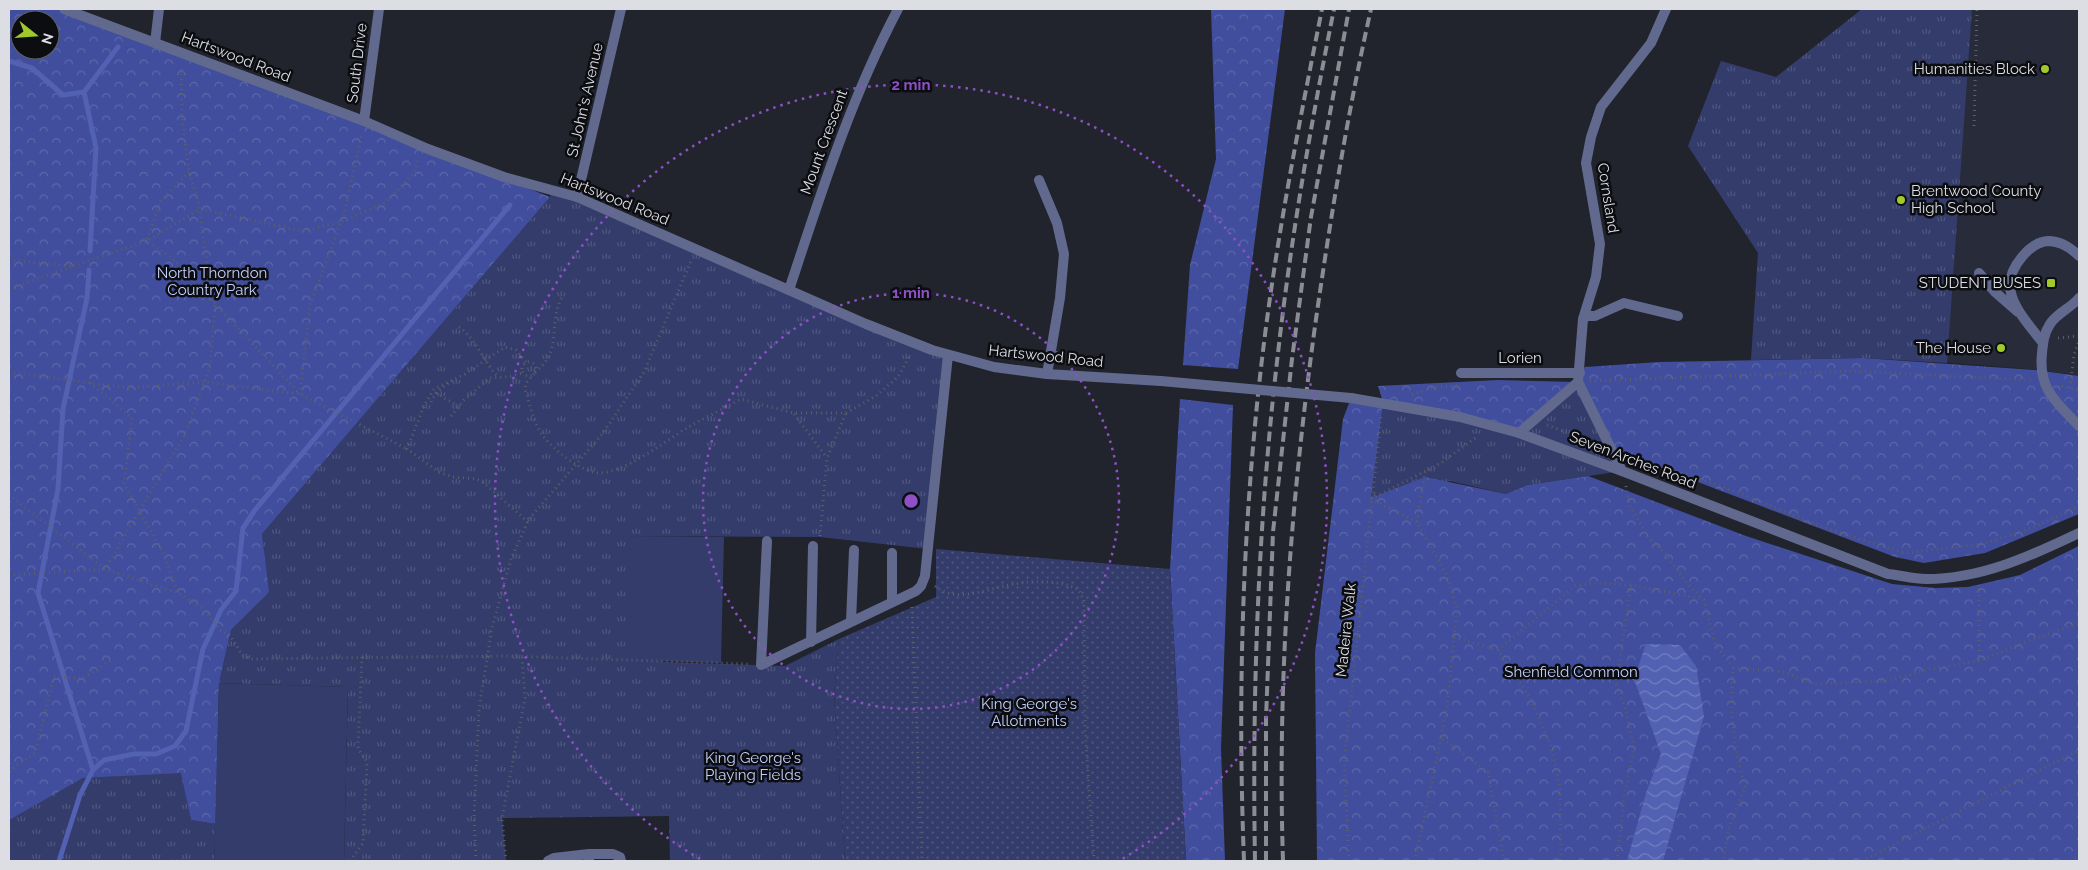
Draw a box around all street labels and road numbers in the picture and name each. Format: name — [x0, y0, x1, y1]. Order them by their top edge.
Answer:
street label: South Drive — [343, 22, 371, 104]
street label: Hartswood Road — [179, 28, 293, 86]
street label: St John's Avenue — [563, 41, 607, 159]
street label: Mount Crescent — [797, 87, 851, 197]
street label: Cornsland — [1594, 162, 1622, 234]
street label: Hartswood Road — [558, 169, 672, 229]
street label: Hartswood Road — [988, 341, 1104, 371]
street label: Lorien — [1498, 349, 1542, 367]
street label: Seven Arches Road — [1567, 428, 1699, 492]
street label: Madeira Walk — [1332, 582, 1360, 678]

